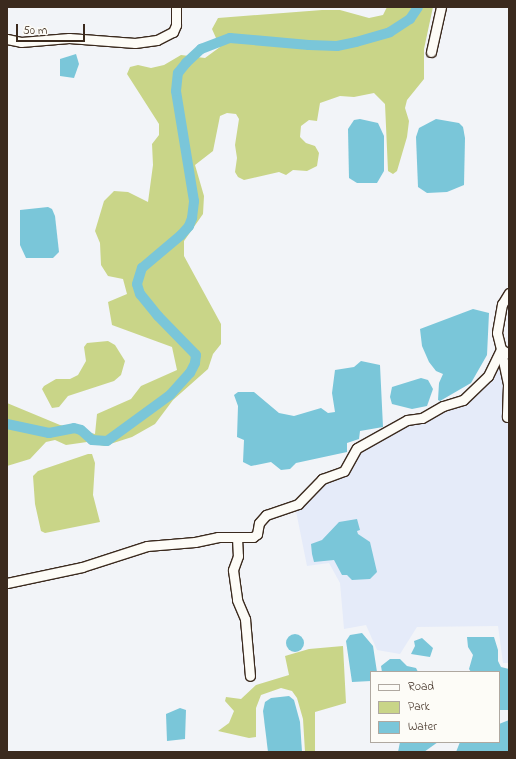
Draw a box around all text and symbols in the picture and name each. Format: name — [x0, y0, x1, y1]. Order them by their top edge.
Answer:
scale bar — [18, 16, 87, 42]
text: 50 m — [23, 22, 47, 40]
legend — [370, 671, 500, 743]
text: Road — [408, 678, 434, 696]
text: Park — [408, 698, 430, 716]
text: Water — [408, 718, 437, 736]

